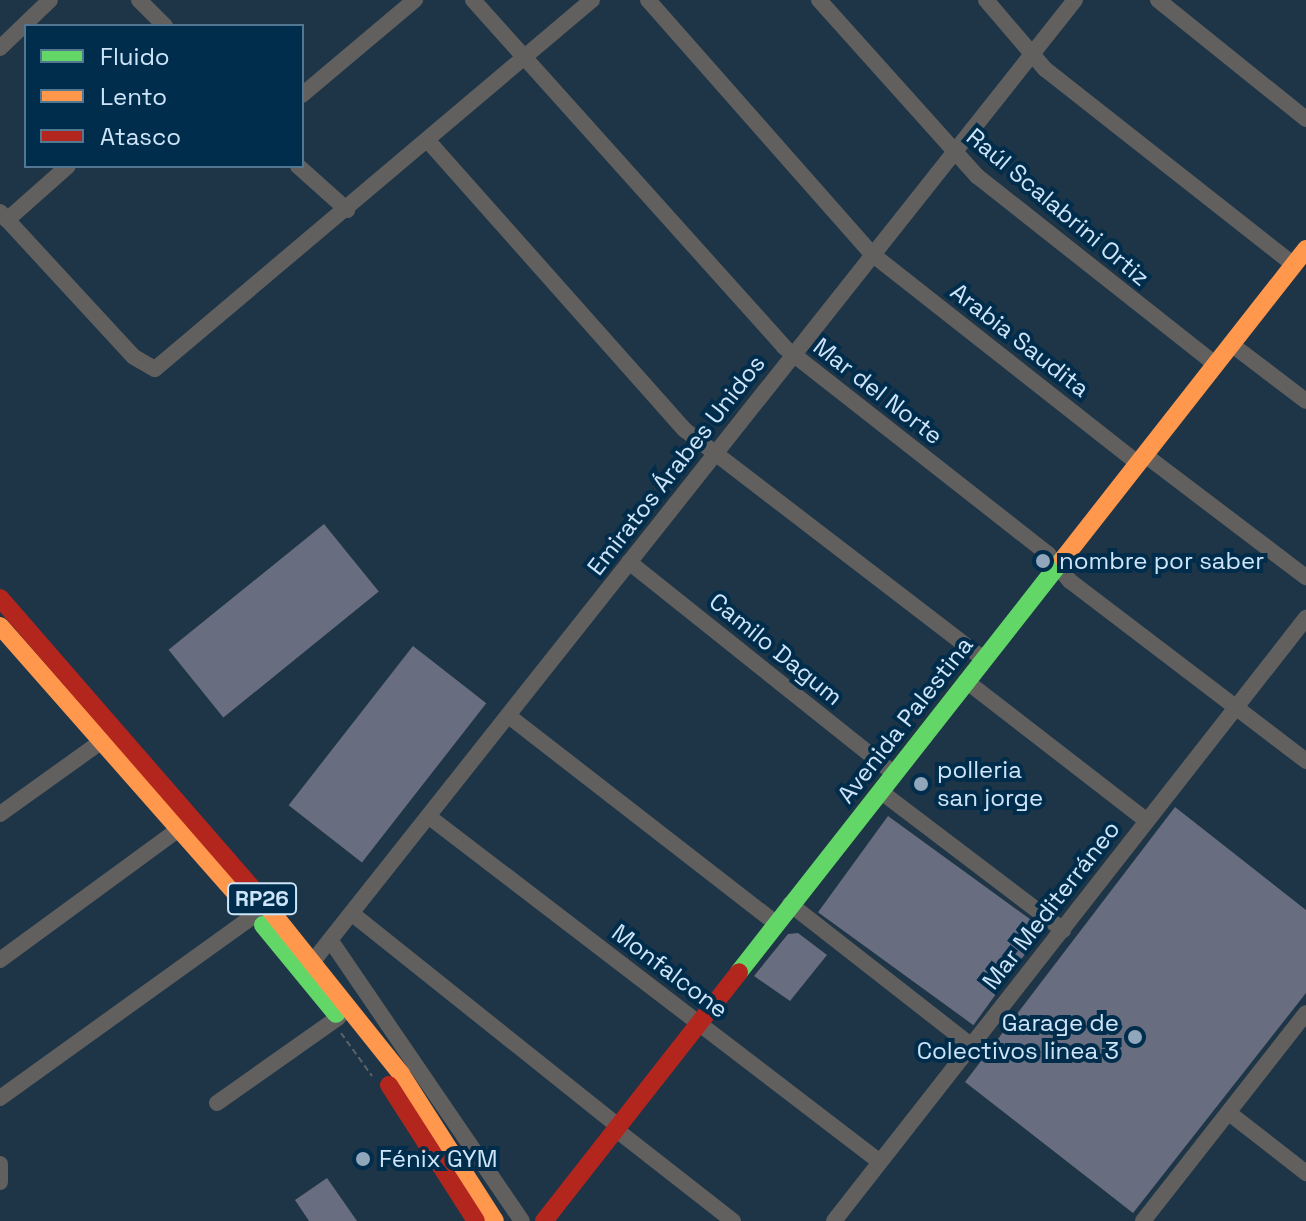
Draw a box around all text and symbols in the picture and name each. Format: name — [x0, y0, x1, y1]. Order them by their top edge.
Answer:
legend — [24, 24, 304, 168]
text: Fluido — [100, 41, 170, 72]
text: Lento — [100, 81, 167, 112]
text: Atasco — [100, 121, 181, 152]
street label: Raúl Scalabrini Ortiz — [961, 122, 1155, 292]
street label: Arabia Saudita — [945, 277, 1095, 403]
street label: Mar del Norte — [808, 332, 948, 450]
street label: Emiratos Árabes Unidos — [581, 349, 771, 581]
place label: nombre por saber — [1059, 547, 1264, 575]
marker: nombre por saber — [1034, 552, 1052, 570]
street label: Camilo Dagum — [704, 587, 848, 711]
street label: Avenida Palestina — [831, 631, 979, 809]
place label: polleria san jorge — [937, 756, 1043, 812]
marker: polleria san jorge — [912, 775, 930, 793]
street label: Mar Mediterráneo — [976, 815, 1126, 995]
road number: RP26 — [226, 881, 298, 917]
street label: Monfalcone — [606, 918, 734, 1024]
place label: Garage de Colectivos linea 3 — [917, 1009, 1119, 1065]
marker: Garage de Colectivos linea 3 — [1126, 1028, 1144, 1046]
place label: Fénix GYM — [379, 1145, 498, 1173]
marker: Fénix GYM — [354, 1150, 372, 1168]

